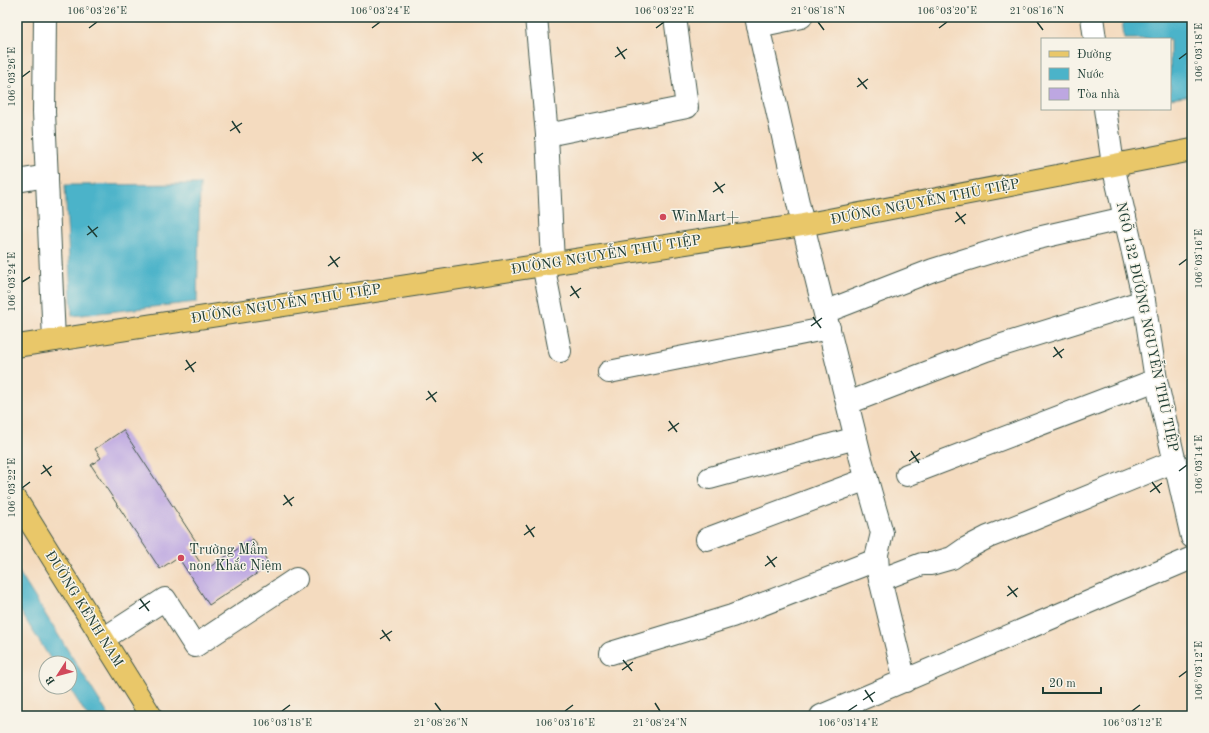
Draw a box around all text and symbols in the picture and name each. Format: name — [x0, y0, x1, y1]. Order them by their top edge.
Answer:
text: 106°03'26"E — [67, 6, 127, 16]
text: 106°03'24"E — [350, 6, 410, 16]
text: 106°03'22"E — [634, 6, 694, 16]
text: 21°08'18"N — [791, 6, 846, 16]
text: 106°03'20"E — [917, 6, 977, 16]
text: 21°08'16"N — [1010, 6, 1065, 16]
text: 106°03'18"E — [1194, 23, 1204, 83]
legend — [1041, 38, 1171, 110]
text: 106°03'26"E — [7, 47, 17, 107]
text: Đường — [1077, 49, 1112, 61]
text: Nước — [1077, 69, 1104, 81]
text: Tòa nhà — [1077, 89, 1120, 101]
street label: ĐƯỜNG NGUYỄN THỦ TIỆP — [828, 172, 1021, 227]
street label: NGÕ 132 ĐƯỜNG NGUYỄN THỦ TIỆP — [1114, 200, 1185, 453]
place label: WinMart+ — [671, 210, 739, 224]
marker: WinMart+ — [658, 212, 668, 222]
street label: ĐƯỜNG NGUYỄN THỦ TIỆP — [509, 228, 702, 277]
text: 106°03'16"E — [1194, 229, 1204, 289]
text: 106°03'24"E — [7, 252, 17, 312]
street label: ĐƯỜNG NGUYỄN THỦ TIỆP — [189, 277, 382, 326]
text: 106°03'14"E — [1194, 435, 1204, 495]
text: 106°03'22"E — [7, 458, 17, 518]
place label: Trường Mầm non Khắc Niệm — [189, 541, 282, 573]
street label: ĐƯỜNG KÊNH NAM — [43, 546, 129, 670]
marker: Trường Mầm non Khắc Niệm — [176, 553, 186, 563]
text: 106°03'12"E — [1194, 641, 1204, 701]
north arrow — [38, 655, 78, 695]
scale bar — [1043, 669, 1101, 695]
text: B — [44, 673, 58, 686]
text: 20 m — [1049, 678, 1076, 690]
text: 106°03'18"E — [252, 718, 312, 728]
text: 21°08'26"N — [414, 718, 469, 728]
text: 106°03'16"E — [535, 718, 595, 728]
text: 21°08'24"N — [633, 718, 688, 728]
text: 106°03'14"E — [818, 718, 878, 728]
text: 106°03'12"E — [1102, 718, 1162, 728]

